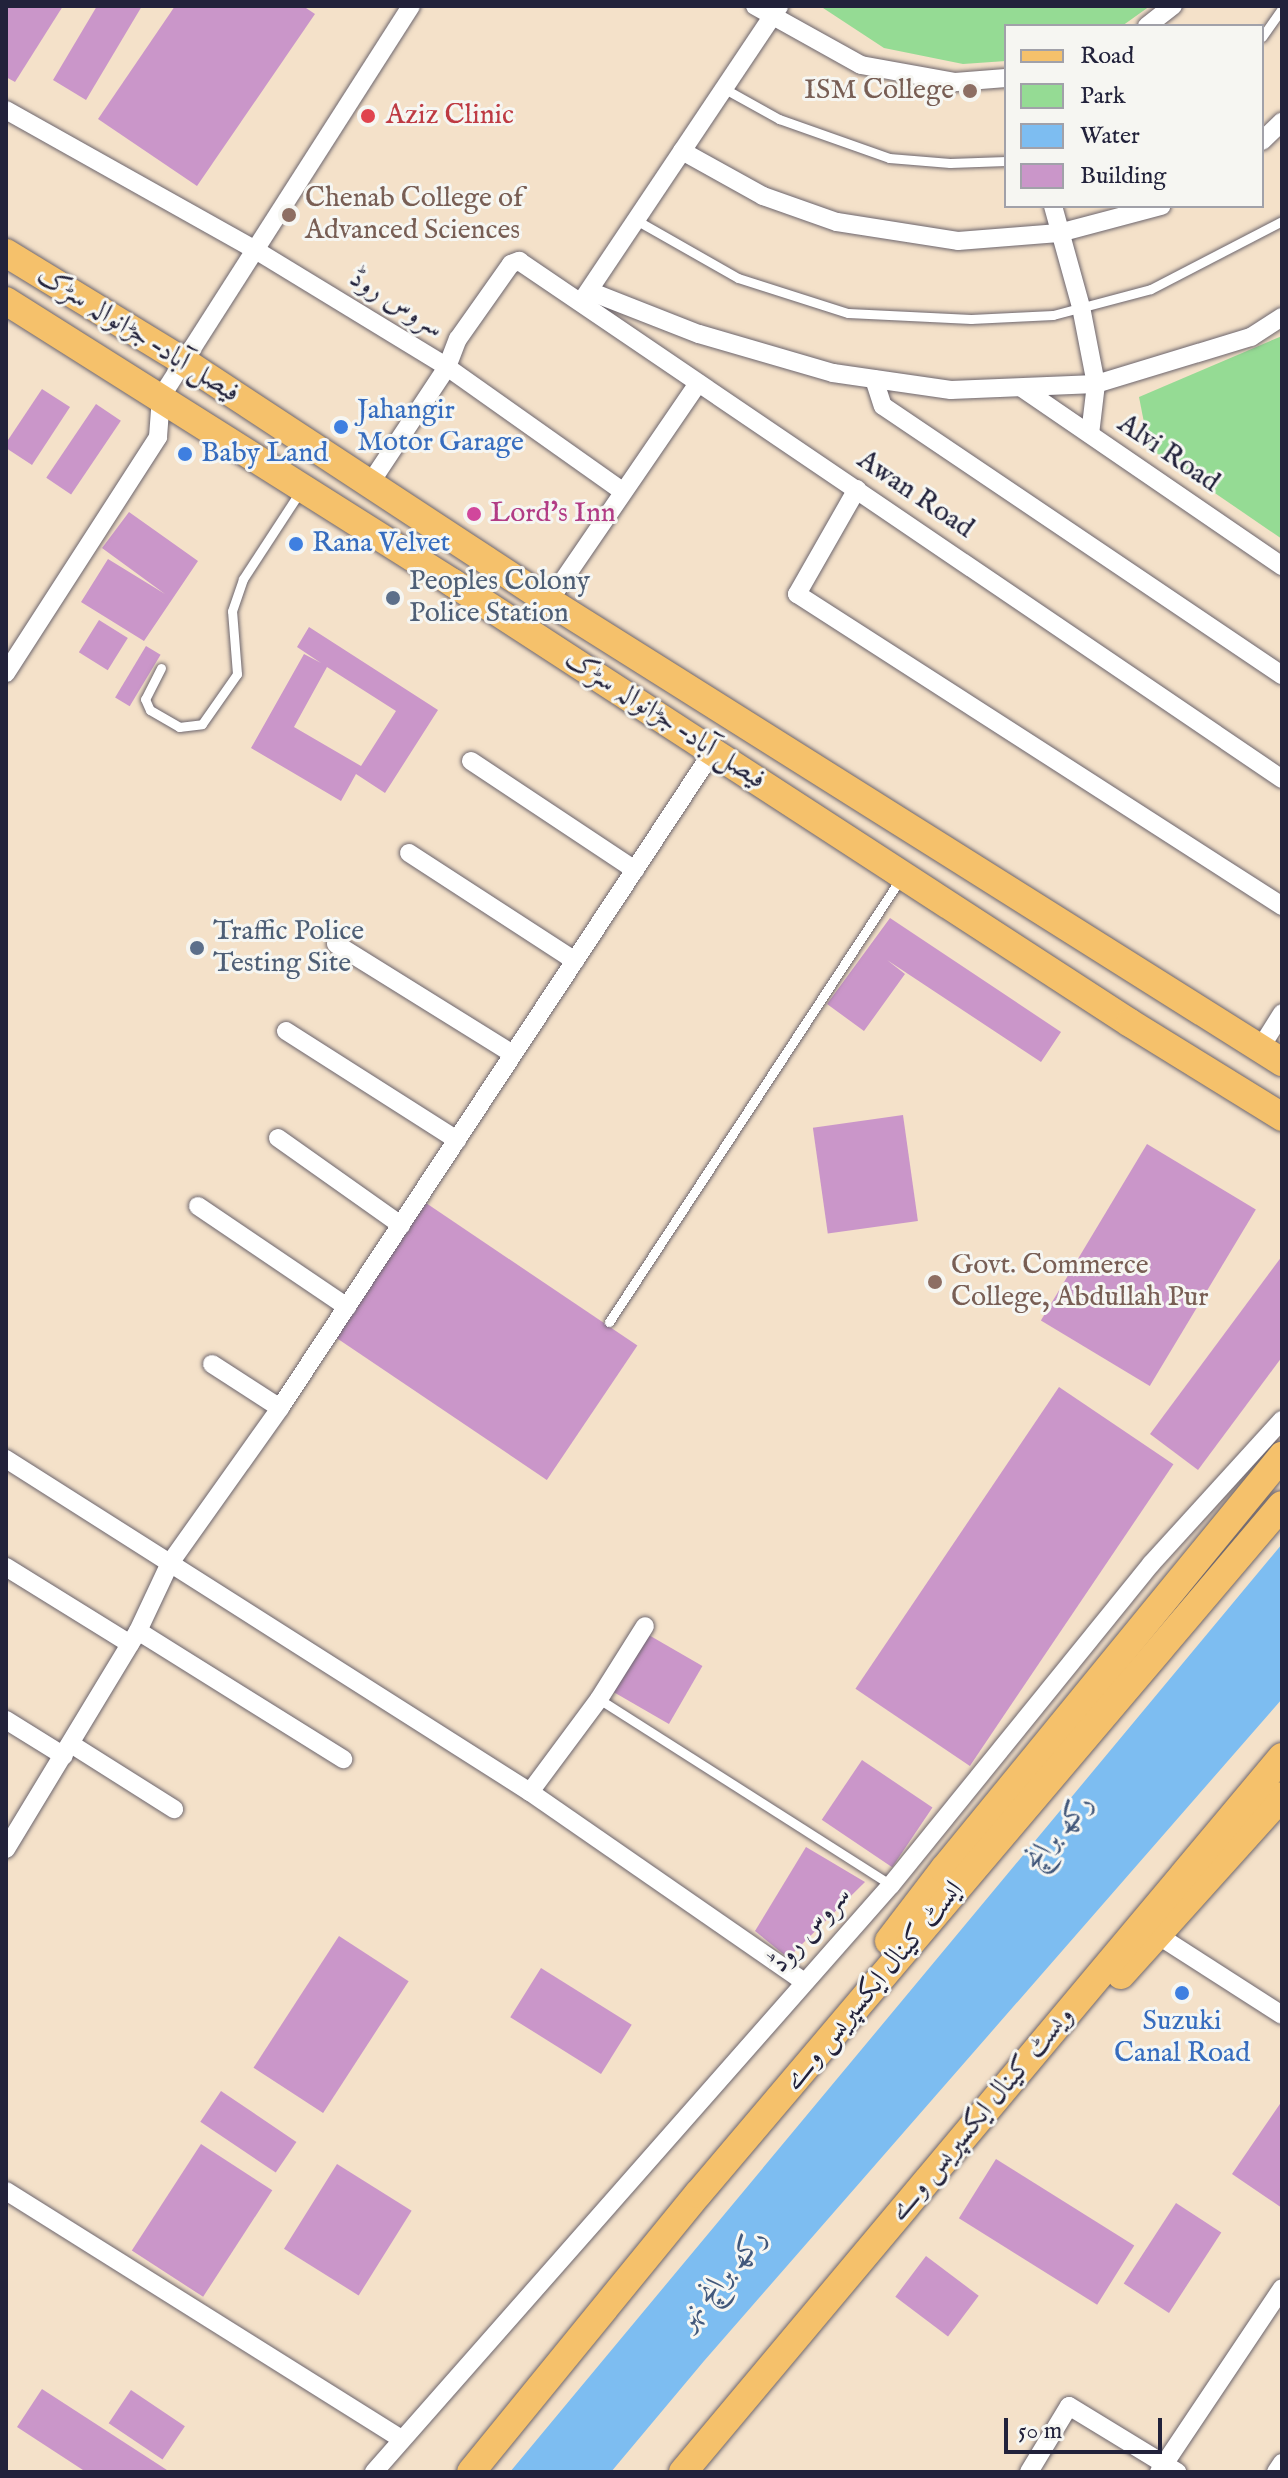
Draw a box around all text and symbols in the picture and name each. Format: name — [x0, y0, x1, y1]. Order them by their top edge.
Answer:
legend — [1004, 24, 1264, 208]
text: Road — [1080, 41, 1134, 72]
place label: ISM College — [804, 74, 954, 108]
text: Park — [1080, 81, 1126, 112]
marker: ISM College — [961, 82, 979, 100]
place label: Aziz Clinic — [386, 99, 514, 133]
marker: Aziz Clinic — [357, 105, 379, 127]
text: Water — [1080, 121, 1140, 152]
text: Building — [1080, 161, 1166, 192]
place label: Chenab College of Advanced Sciences — [305, 182, 523, 248]
marker: Chenab College of Advanced Sciences — [280, 206, 298, 224]
street label: فیصل آباد– جڑانوالہ سڑک — [30, 259, 246, 411]
street label: سروس روڈ — [343, 262, 449, 346]
place label: Jahangir Motor Garage — [357, 394, 524, 460]
street label: Alvi Road — [1111, 408, 1225, 500]
marker: Jahangir Motor Garage — [332, 418, 350, 436]
place label: Baby Land — [201, 437, 328, 471]
street label: Awan Road — [850, 444, 980, 546]
marker: Baby Land — [176, 445, 194, 463]
place label: Lord's Inn — [490, 497, 616, 531]
marker: Lord's Inn — [465, 505, 483, 523]
place label: Rana Velvet — [312, 527, 450, 561]
marker: Rana Velvet — [287, 535, 305, 553]
place label: Peoples Colony Police Station — [409, 565, 590, 631]
marker: Peoples Colony Police Station — [384, 589, 402, 607]
street label: فیصل آباد– جڑانوالہ سڑک — [558, 642, 772, 798]
place label: Traffic Police Testing Site — [213, 915, 364, 981]
marker: Traffic Police Testing Site — [188, 939, 206, 957]
place label: Govt. Commerce College, Abdullah Pur — [951, 1249, 1208, 1315]
marker: Govt. Commerce College, Abdullah Pur — [926, 1273, 944, 1291]
water label: رکھ برانچ — [1016, 1786, 1102, 1878]
street label: ایسٹ کینال ایکسپریس وے — [777, 1875, 971, 2097]
street label: سروس روڈ — [763, 1880, 859, 1980]
marker: Suzuki Canal Road — [1173, 1984, 1191, 2002]
street label: ویسٹ کینال ایکسپریس وے — [882, 2000, 1082, 2228]
place label: Suzuki Canal Road — [1114, 2005, 1250, 2071]
water label: رکھ برانچ نہر — [669, 2221, 775, 2337]
scale bar — [1008, 2402, 1166, 2452]
text: 50 m — [1018, 2416, 1062, 2447]

